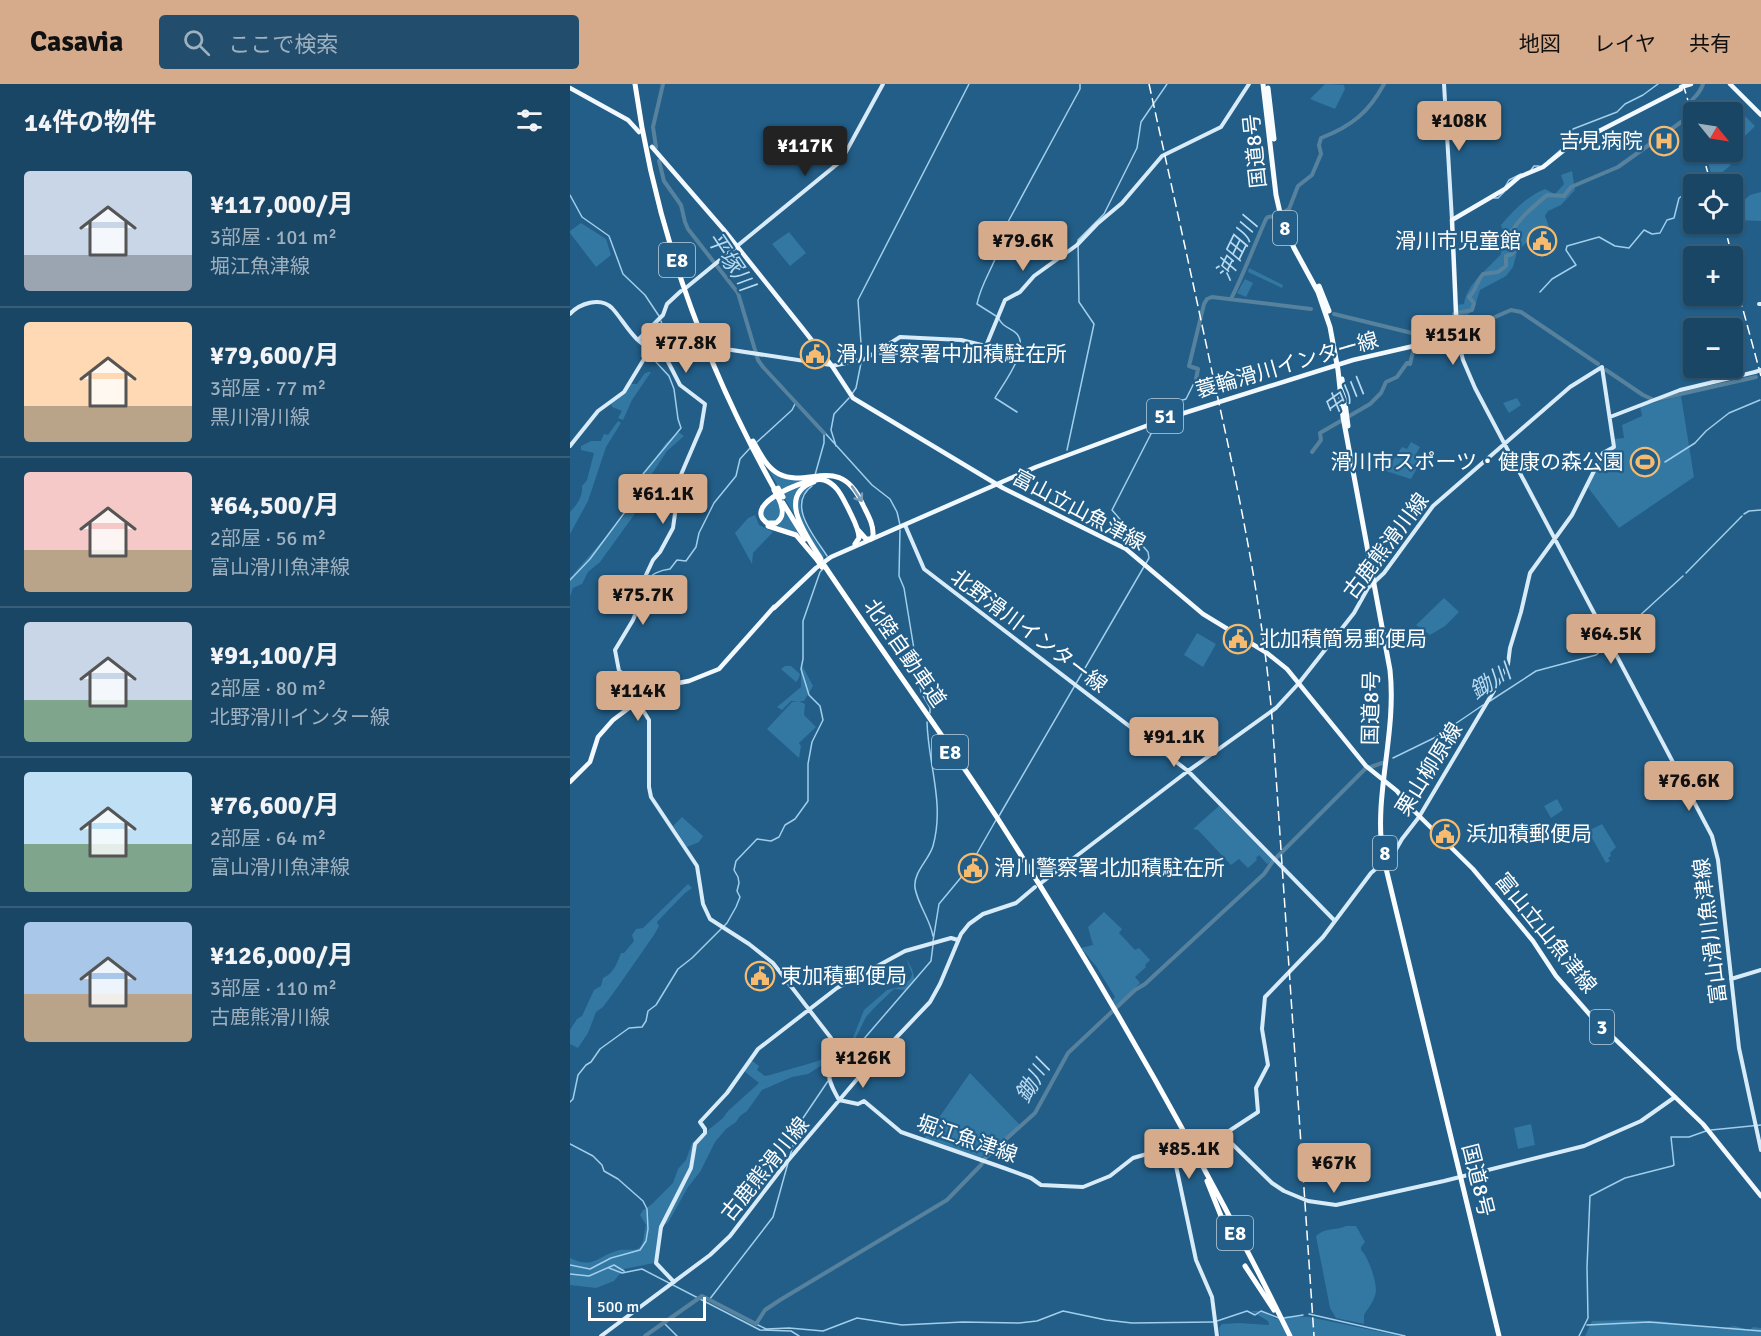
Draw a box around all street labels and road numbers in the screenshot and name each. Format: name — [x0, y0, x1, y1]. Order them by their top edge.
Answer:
street label: 国道8号 — [1238, 113, 1272, 189]
road number: 8 — [1273, 211, 1297, 245]
road number: E8 — [659, 243, 695, 277]
street label: 蓑輪滑川インター線 — [1193, 326, 1381, 404]
road number: 51 — [1147, 399, 1183, 433]
street label: 富山立山魚津線 — [1008, 464, 1150, 556]
street label: 古鹿熊滑川線 — [1338, 488, 1434, 604]
street label: 北野滑川インター線 — [946, 564, 1112, 698]
street label: 北陸自動車道 — [858, 594, 952, 712]
street label: 国道8号 — [1357, 671, 1385, 745]
street label: 栗山柳原線 — [1390, 718, 1468, 820]
road number: E8 — [932, 735, 968, 769]
road number: 8 — [1373, 836, 1397, 870]
street label: 富山滑川魚津線 — [1688, 856, 1732, 1006]
street label: 富山立山魚津線 — [1490, 868, 1602, 998]
road number: 3 — [1590, 1010, 1614, 1044]
street label: 堀江魚津線 — [913, 1110, 1021, 1168]
street label: 古鹿熊滑川線 — [715, 1112, 815, 1226]
street label: 国道8号 — [1456, 1141, 1500, 1219]
road number: E8 — [1217, 1216, 1253, 1250]

